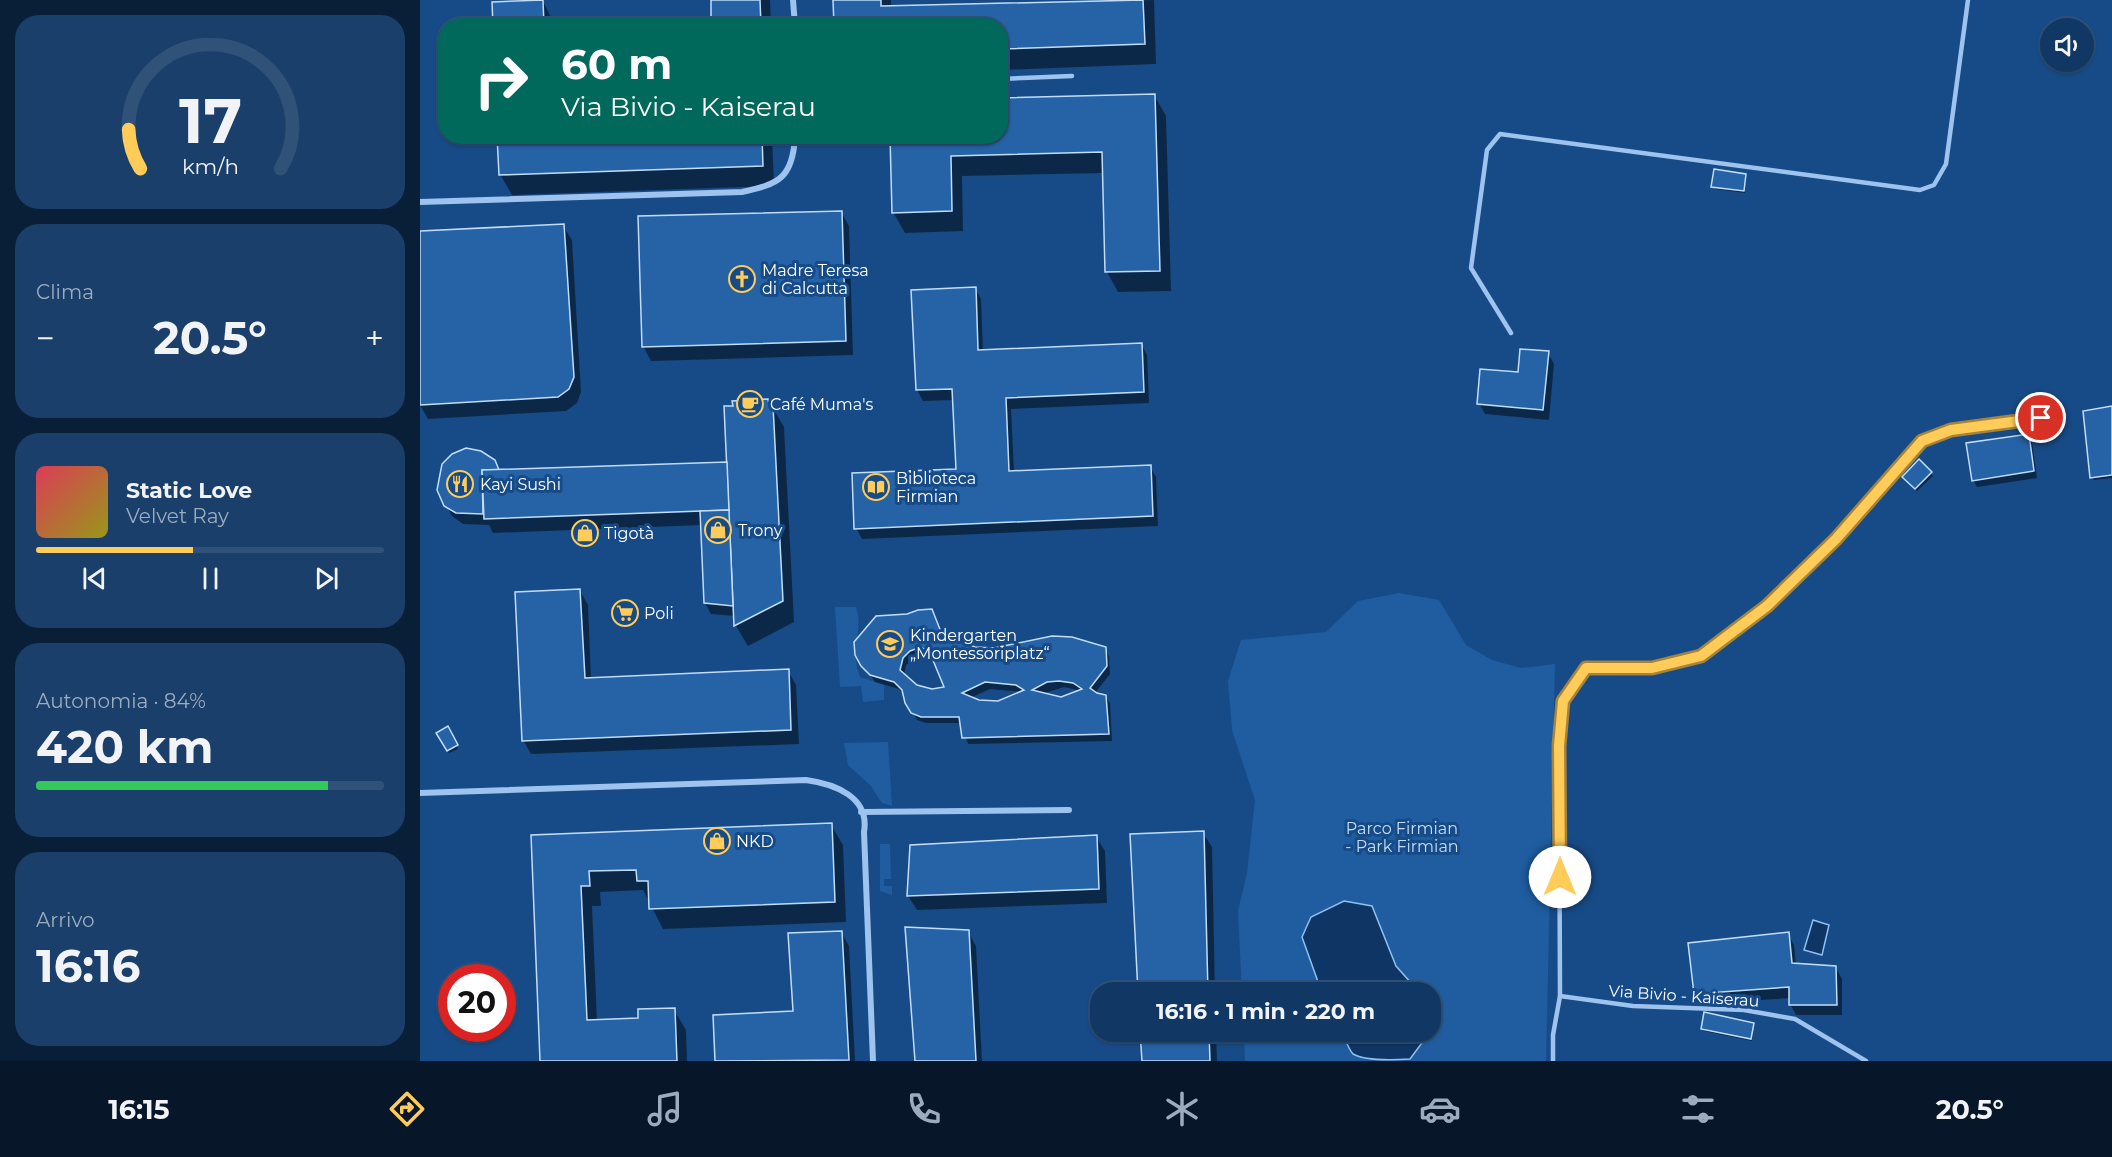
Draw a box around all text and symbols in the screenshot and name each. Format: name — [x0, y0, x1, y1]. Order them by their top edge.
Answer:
map controls — [2040, 18, 2094, 72]
button: sound — [2040, 18, 2094, 72]
text: 60 m — [561, 38, 672, 90]
icon: right — [462, 42, 540, 120]
text: 17 — [178, 83, 242, 159]
text: Via Bivio - Kaiserau — [561, 90, 816, 123]
text: km/h — [181, 153, 239, 179]
place label: Madre Teresa di Calcutta — [762, 261, 869, 298]
church icon: Madre Teresa di Calcutta — [727, 264, 757, 294]
text: Clima — [36, 280, 94, 304]
text: 20.5° — [153, 310, 267, 365]
text: − — [36, 318, 55, 358]
text: + — [365, 318, 384, 358]
cafe icon: Café Muma's — [735, 389, 765, 419]
pin — [2015, 392, 2066, 443]
place label: Café Muma's — [770, 395, 873, 414]
icon: arrive — [2024, 401, 2057, 434]
restaurant icon: Kayi Sushi — [445, 469, 475, 499]
place label: Biblioteca Firmian — [896, 469, 976, 506]
library icon: Biblioteca Firmian — [861, 472, 891, 502]
place label: Kayi Sushi — [480, 475, 561, 494]
text: Static Love — [126, 477, 252, 504]
text: Velvet Ray — [126, 504, 229, 528]
shop icon: Trony — [703, 515, 733, 545]
shop icon: Tigotà — [570, 518, 600, 548]
place label: Trony — [738, 521, 783, 540]
place label: Tigotà — [604, 524, 654, 543]
icon: previous — [78, 562, 111, 595]
icon: pause — [194, 562, 227, 595]
icon: next — [310, 562, 343, 595]
supermarket icon: Poli — [610, 598, 640, 628]
place label: Poli — [644, 604, 674, 623]
place label: Kindergarten „Montessoriplatz“ — [910, 626, 1050, 663]
school or university icon: Kindergarten „Montessoriplatz“ — [875, 629, 905, 659]
text: Autonomia · 84% — [36, 689, 206, 713]
text: 420 km — [36, 719, 213, 774]
park label: Parco Firmian - Park Firmian — [1345, 819, 1459, 856]
shop icon: NKD — [702, 826, 732, 856]
place label: NKD — [736, 832, 774, 851]
position arrow — [1528, 845, 1592, 909]
text: Arrivo — [36, 908, 95, 932]
text: 16:16 — [36, 938, 140, 993]
speed limit sign: 20 — [438, 964, 516, 1042]
street label: Via Bivio - Kaiserau — [1608, 981, 1760, 1011]
text: 16:16 · 1 min · 220 m — [1156, 998, 1375, 1025]
icon: directions — [386, 1088, 428, 1130]
icon: music — [644, 1088, 686, 1130]
icon: phone — [903, 1088, 945, 1130]
icon: climate — [1161, 1088, 1203, 1130]
icon: car — [1419, 1088, 1461, 1130]
icon: filters — [1677, 1088, 1719, 1130]
text: 16:15 — [108, 1093, 170, 1126]
text: 20.5° — [1936, 1093, 2004, 1126]

